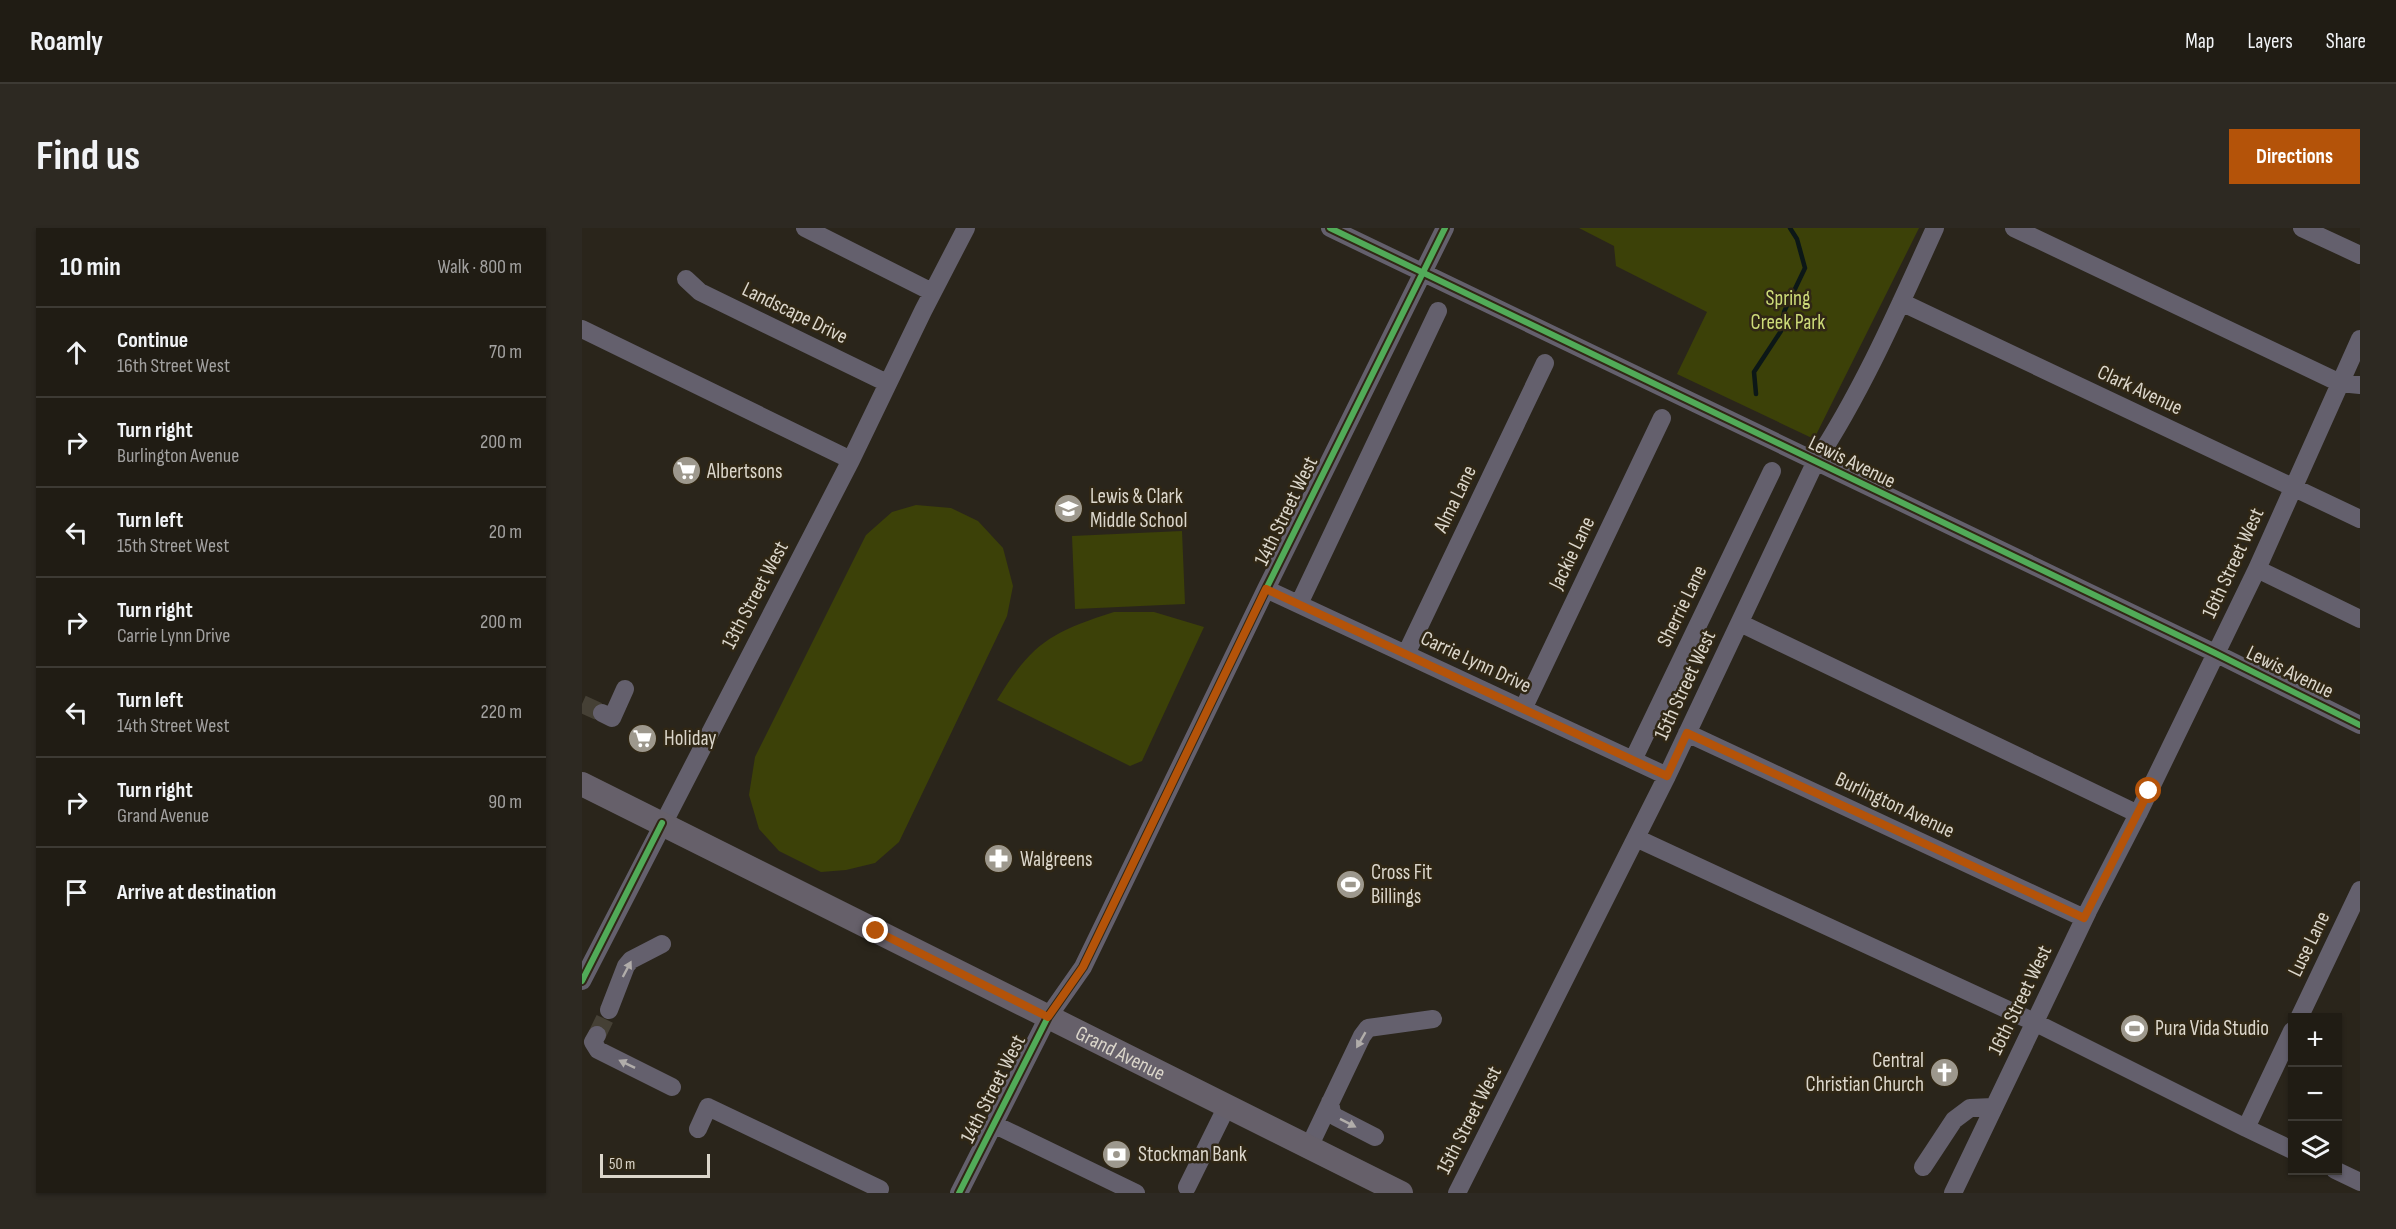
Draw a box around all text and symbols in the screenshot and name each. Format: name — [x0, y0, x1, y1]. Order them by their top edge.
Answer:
text: Roamly — [30, 25, 103, 58]
text: Map — [2185, 29, 2214, 54]
text: Layers — [2247, 29, 2293, 54]
text: Share — [2326, 29, 2366, 54]
button: Directions — [2229, 129, 2360, 184]
text: Find us — [36, 131, 140, 182]
text: 10 min — [60, 252, 121, 283]
text: Walk · 800 m — [438, 255, 522, 279]
street label: Landscape Drive — [738, 277, 852, 349]
park label: Spring Creek Park — [1751, 286, 1825, 335]
text: Continue — [117, 327, 188, 354]
icon: ahead — [60, 336, 93, 369]
text: 70 m — [489, 340, 522, 364]
text: 16th Street West — [117, 354, 230, 378]
street label: Clark Avenue — [2094, 359, 2186, 421]
text: Turn right — [117, 417, 193, 444]
icon: right — [60, 426, 93, 459]
text: 200 m — [480, 430, 522, 454]
street label: Lewis Avenue — [1804, 430, 1900, 494]
text: Burlington Avenue — [117, 444, 239, 468]
street label: 14th Street West — [1249, 452, 1323, 570]
supermarket icon: Albertsons — [670, 455, 702, 487]
place label: Albertsons — [706, 459, 783, 484]
street label: Alma Lane — [1428, 461, 1482, 537]
place label: Lewis & Clark Middle School — [1090, 484, 1187, 533]
school or university icon: Lewis & Clark Middle School — [1053, 492, 1085, 524]
street label: 16th Street West — [2197, 504, 2269, 622]
text: Turn left — [117, 507, 183, 534]
street label: Jackie Lane — [1543, 513, 1600, 594]
icon: left — [60, 516, 93, 549]
text: 20 m — [489, 520, 522, 544]
text: 15th Street West — [117, 534, 229, 558]
street label: 13th Street West — [716, 537, 794, 653]
street label: Sherrie Lane — [1652, 561, 1712, 651]
text: Turn right — [117, 597, 193, 624]
icon: right — [60, 606, 93, 639]
text: 200 m — [480, 610, 522, 634]
text: Carrie Lynn Drive — [117, 624, 230, 648]
street label: Carrie Lynn Drive — [1417, 626, 1535, 698]
street label: 15th Street West — [1649, 626, 1721, 744]
street label: Lewis Avenue — [2242, 640, 2338, 704]
text: Turn left — [117, 687, 183, 714]
icon: left — [60, 696, 93, 729]
text: 220 m — [481, 700, 522, 724]
text: 14th Street West — [117, 714, 230, 738]
supermarket icon: Holiday — [627, 722, 659, 754]
place label: Holiday — [664, 726, 716, 751]
street label: Burlington Avenue — [1832, 767, 1958, 843]
text: Turn right — [117, 777, 193, 804]
route start — [2135, 777, 2161, 803]
icon: right — [60, 786, 93, 819]
text: 90 m — [488, 790, 522, 814]
text: Grand Avenue — [117, 804, 209, 828]
pharmacy icon: Walgreens — [983, 843, 1015, 875]
place label: Walgreens — [1020, 847, 1093, 872]
place label: Cross Fit Billings — [1371, 860, 1432, 909]
sports icon: Cross Fit Billings — [1334, 868, 1366, 900]
icon: arrive — [60, 876, 93, 909]
text: Arrive at destination — [117, 879, 276, 906]
street label: Luse Lane — [2283, 907, 2335, 981]
route end — [862, 917, 888, 943]
street label: 16th Street West — [1983, 941, 2057, 1059]
one-way arrow — [621, 960, 631, 978]
sports icon: Pura Vida Studio — [2118, 1012, 2150, 1044]
map controls — [2288, 1013, 2342, 1175]
button: + — [2288, 1013, 2342, 1067]
place label: Pura Vida Studio — [2155, 1016, 2269, 1041]
street label: Grand Avenue — [1072, 1020, 1169, 1086]
street label: 14th Street West — [955, 1031, 1031, 1147]
one-way arrow — [1356, 1032, 1366, 1049]
place label: Central Christian Church — [1806, 1048, 1924, 1097]
church icon: Central Christian Church — [1929, 1056, 1961, 1088]
one-way arrow — [619, 1060, 636, 1069]
street label: 15th Street West — [1431, 1062, 1507, 1178]
button: − — [2288, 1067, 2342, 1121]
one-way arrow — [1340, 1118, 1357, 1128]
button: layers — [2288, 1121, 2342, 1175]
bank icon: Stockman Bank — [1101, 1138, 1133, 1170]
place label: Stockman Bank — [1138, 1142, 1247, 1167]
scale bar — [600, 1151, 710, 1178]
text: 50 m — [609, 1155, 635, 1174]

